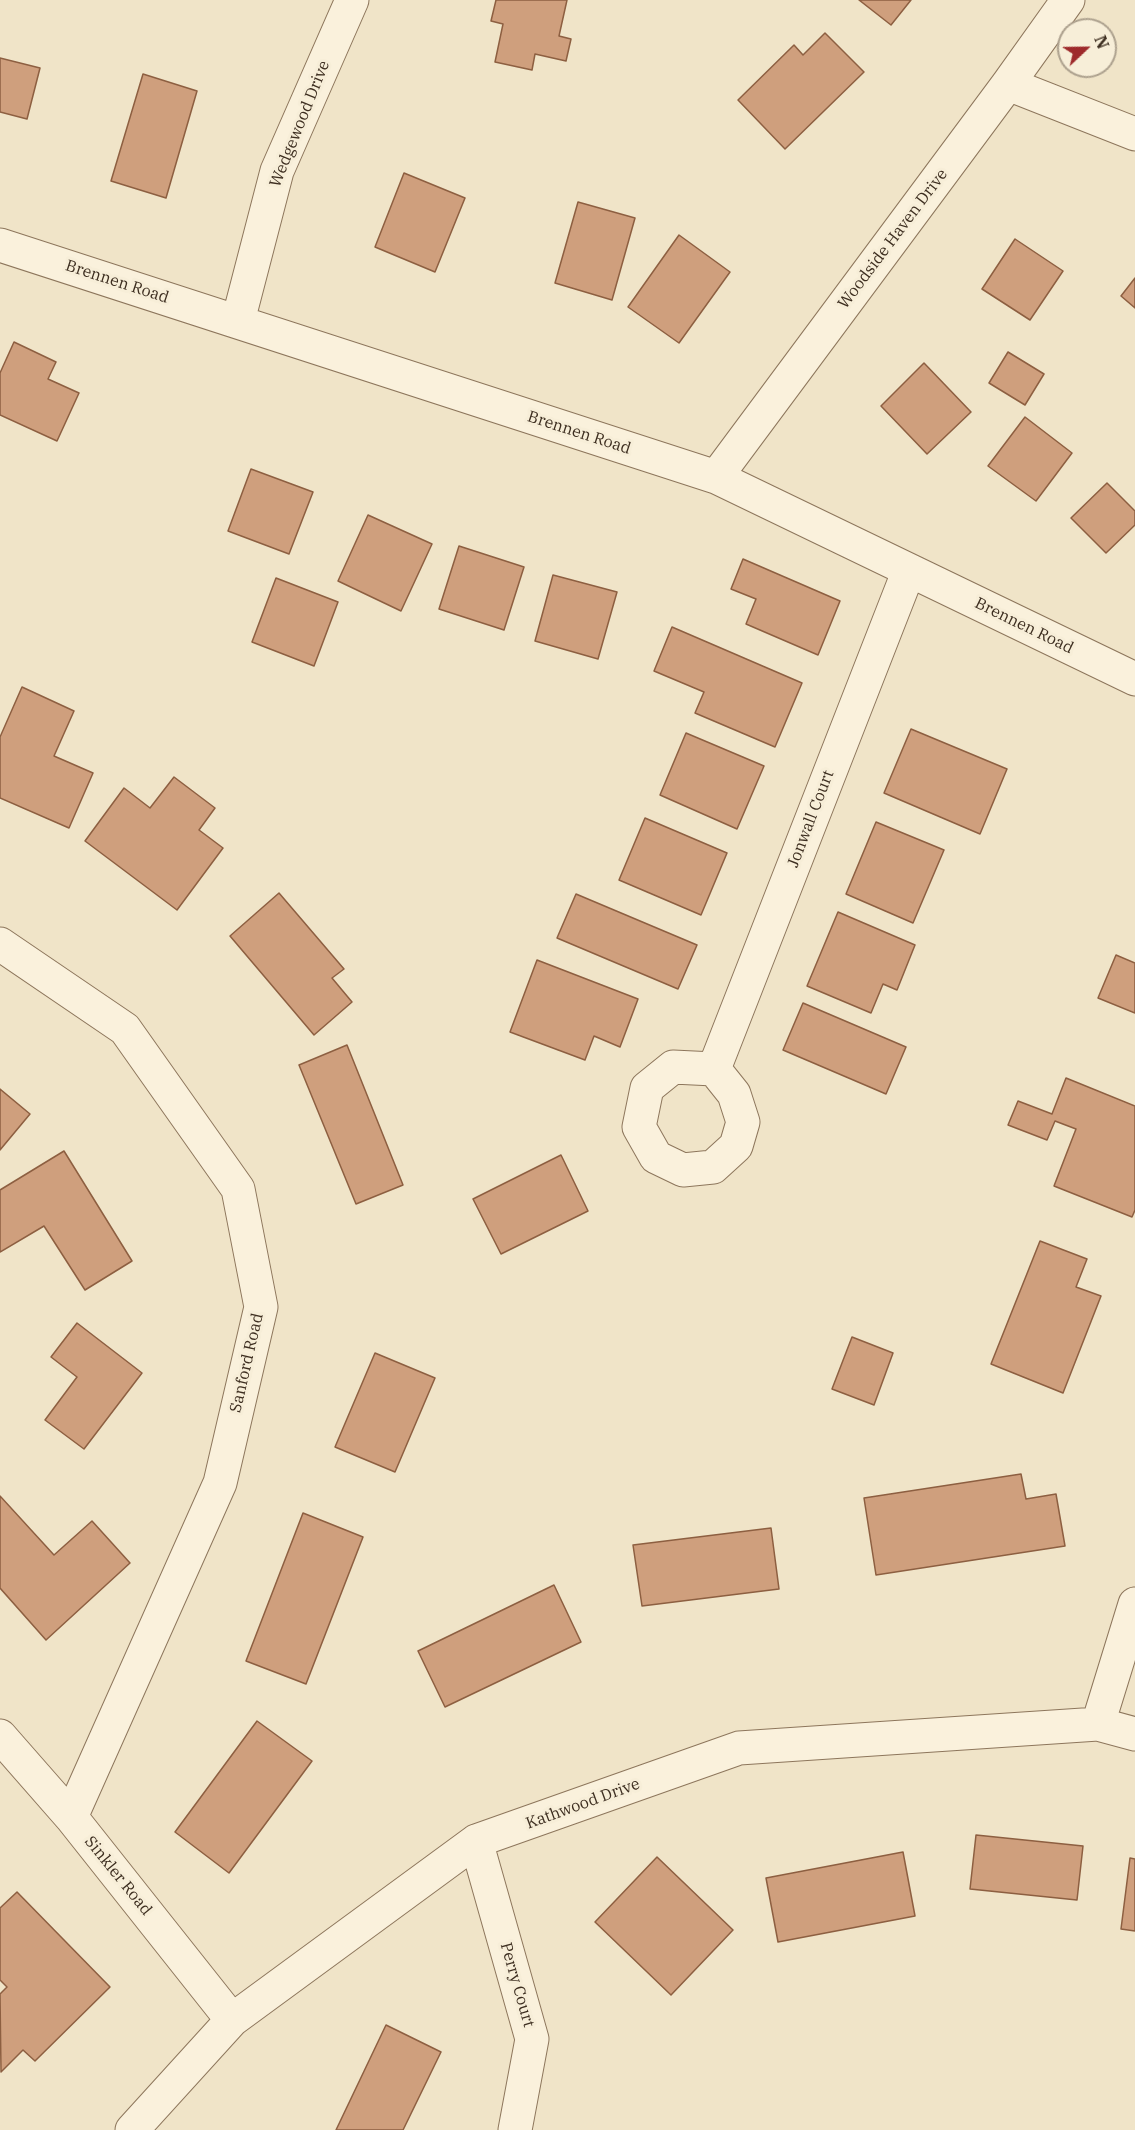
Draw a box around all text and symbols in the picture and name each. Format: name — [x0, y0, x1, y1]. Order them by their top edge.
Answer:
north arrow — [1057, 18, 1117, 78]
text: N — [1090, 32, 1113, 52]
street label: Wedgewood Drive — [266, 58, 334, 190]
street label: Woodside Haven Drive — [834, 165, 952, 313]
street label: Brennen Road — [63, 256, 171, 308]
street label: Brennen Road — [525, 407, 633, 459]
street label: Brennen Road — [971, 594, 1077, 658]
street label: Jonwall Court — [784, 768, 838, 870]
street label: Sanford Road — [226, 1311, 268, 1415]
street label: Kathwood Drive — [524, 1775, 642, 1833]
street label: Sinkler Road — [80, 1833, 156, 1919]
street label: Perry Court — [496, 1940, 538, 2030]

